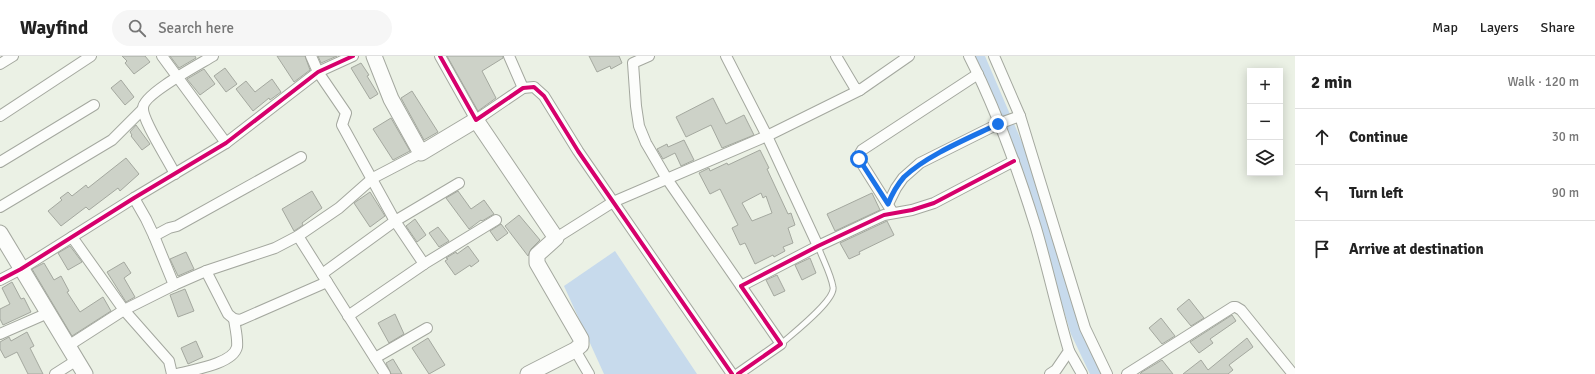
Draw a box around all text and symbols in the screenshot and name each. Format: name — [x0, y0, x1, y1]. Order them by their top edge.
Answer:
search box — [112, 10, 392, 46]
text: Wayfind — [20, 16, 88, 40]
icon: search — [126, 17, 148, 39]
text: Search here — [158, 19, 234, 37]
text: Map — [1432, 19, 1458, 36]
text: Layers — [1480, 19, 1519, 36]
text: Share — [1541, 19, 1575, 36]
map controls — [1247, 68, 1283, 176]
button: + — [1247, 68, 1283, 104]
text: 2 min — [1311, 72, 1352, 93]
text: Walk · 120 m — [1508, 74, 1579, 90]
button: − — [1247, 104, 1283, 140]
route end — [989, 115, 1007, 133]
icon: ahead — [1311, 126, 1333, 148]
text: Continue — [1349, 128, 1408, 146]
text: 30 m — [1552, 129, 1579, 145]
button: layers — [1247, 140, 1283, 176]
route start — [850, 150, 868, 168]
icon: left — [1311, 182, 1333, 204]
text: Turn left — [1349, 184, 1403, 202]
text: 90 m — [1552, 185, 1579, 201]
icon: arrive — [1311, 238, 1333, 260]
text: Arrive at destination — [1349, 240, 1484, 258]

